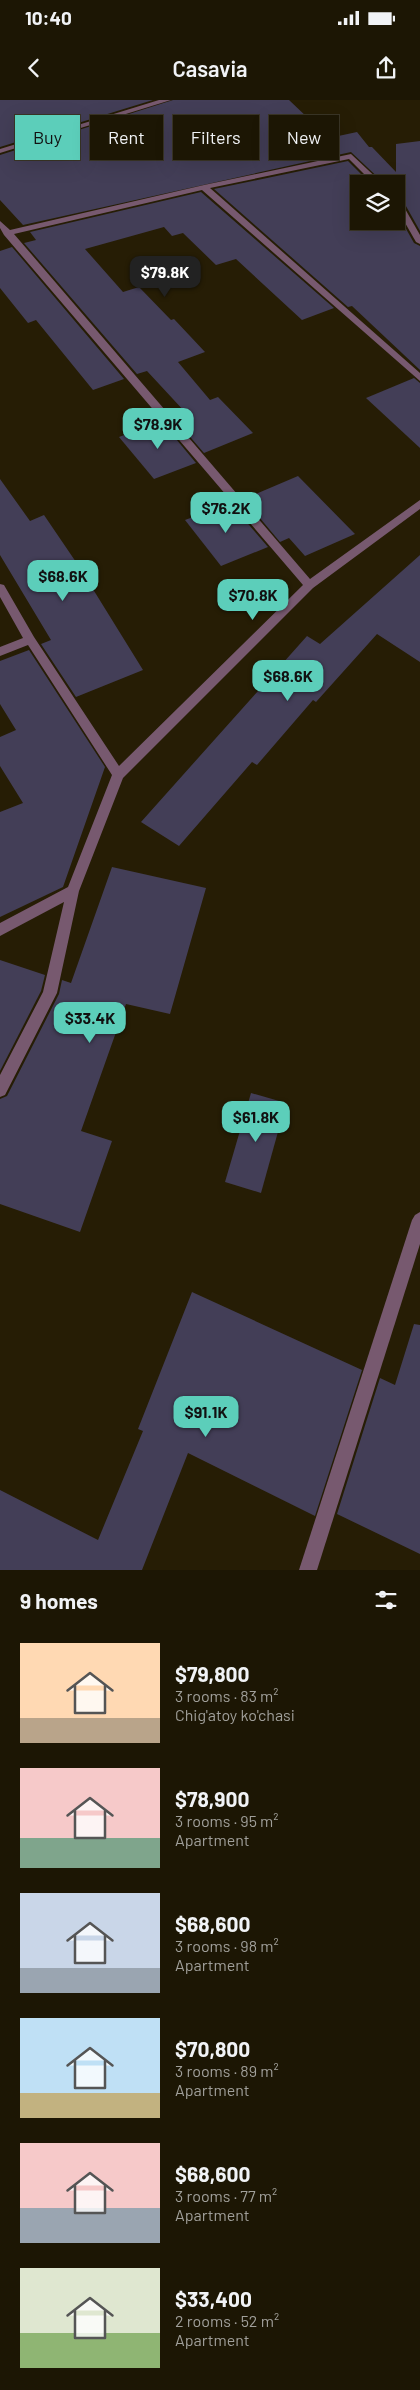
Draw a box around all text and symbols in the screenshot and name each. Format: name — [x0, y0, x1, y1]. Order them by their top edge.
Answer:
text: 10:40 — [25, 6, 72, 29]
icon: back — [20, 54, 48, 82]
icon: share — [372, 54, 400, 82]
text: Casavia — [172, 55, 248, 81]
chip: Buy — [15, 115, 80, 160]
chip: Rent — [90, 115, 163, 160]
chip: Filters — [173, 115, 259, 160]
chip: New — [269, 115, 339, 160]
map controls — [350, 175, 405, 230]
button: layers — [350, 175, 405, 230]
pin: $79.8K — [124, 256, 206, 298]
text: $79.8K — [141, 262, 189, 281]
pin: $78.9K — [117, 408, 199, 450]
text: $78.9K — [134, 414, 182, 433]
pin: $76.2K — [185, 492, 267, 534]
text: $76.2K — [202, 498, 250, 517]
pin: $68.6K — [22, 560, 104, 602]
text: $68.6K — [38, 566, 88, 585]
pin: $70.8K — [212, 578, 294, 621]
text: $70.8K — [228, 585, 278, 604]
pin: $68.6K — [247, 660, 329, 702]
text: $68.6K — [263, 666, 313, 685]
pin: $33.4K — [49, 1002, 131, 1044]
text: $33.4K — [65, 1008, 115, 1027]
pin: $61.8K — [215, 1100, 297, 1143]
text: $61.8K — [233, 1107, 279, 1126]
pin: $91.1K — [165, 1396, 247, 1438]
text: $91.1K — [185, 1402, 228, 1421]
icon: filters — [372, 1586, 400, 1614]
text: 9 homes — [20, 1588, 98, 1613]
text: $79,800 — [175, 1661, 249, 1686]
icon: home — [60, 1663, 120, 1723]
text: 3 rooms · 83 m² — [175, 1686, 279, 1705]
text: Chig'atoy ko'chasi — [175, 1705, 295, 1724]
text: $78,900 — [175, 1786, 249, 1811]
icon: home — [60, 1788, 120, 1848]
text: 3 rooms · 95 m² — [175, 1811, 279, 1830]
text: Apartment — [175, 1830, 250, 1849]
text: $68,600 — [175, 1911, 250, 1936]
icon: home — [60, 1913, 120, 1973]
text: 3 rooms · 98 m² — [175, 1936, 279, 1955]
text: Apartment — [175, 1955, 250, 1974]
text: $70,800 — [175, 2036, 250, 2061]
icon: home — [60, 2038, 120, 2098]
text: 3 rooms · 89 m² — [175, 2061, 279, 2080]
text: Apartment — [175, 2080, 250, 2099]
text: $68,600 — [175, 2161, 250, 2186]
icon: home — [60, 2163, 120, 2223]
text: 3 rooms · 77 m² — [175, 2186, 277, 2205]
text: Apartment — [175, 2205, 250, 2224]
text: $33,400 — [175, 2286, 252, 2311]
icon: home — [60, 2288, 120, 2348]
text: 2 rooms · 52 m² — [175, 2311, 279, 2330]
text: Apartment — [175, 2330, 250, 2349]

